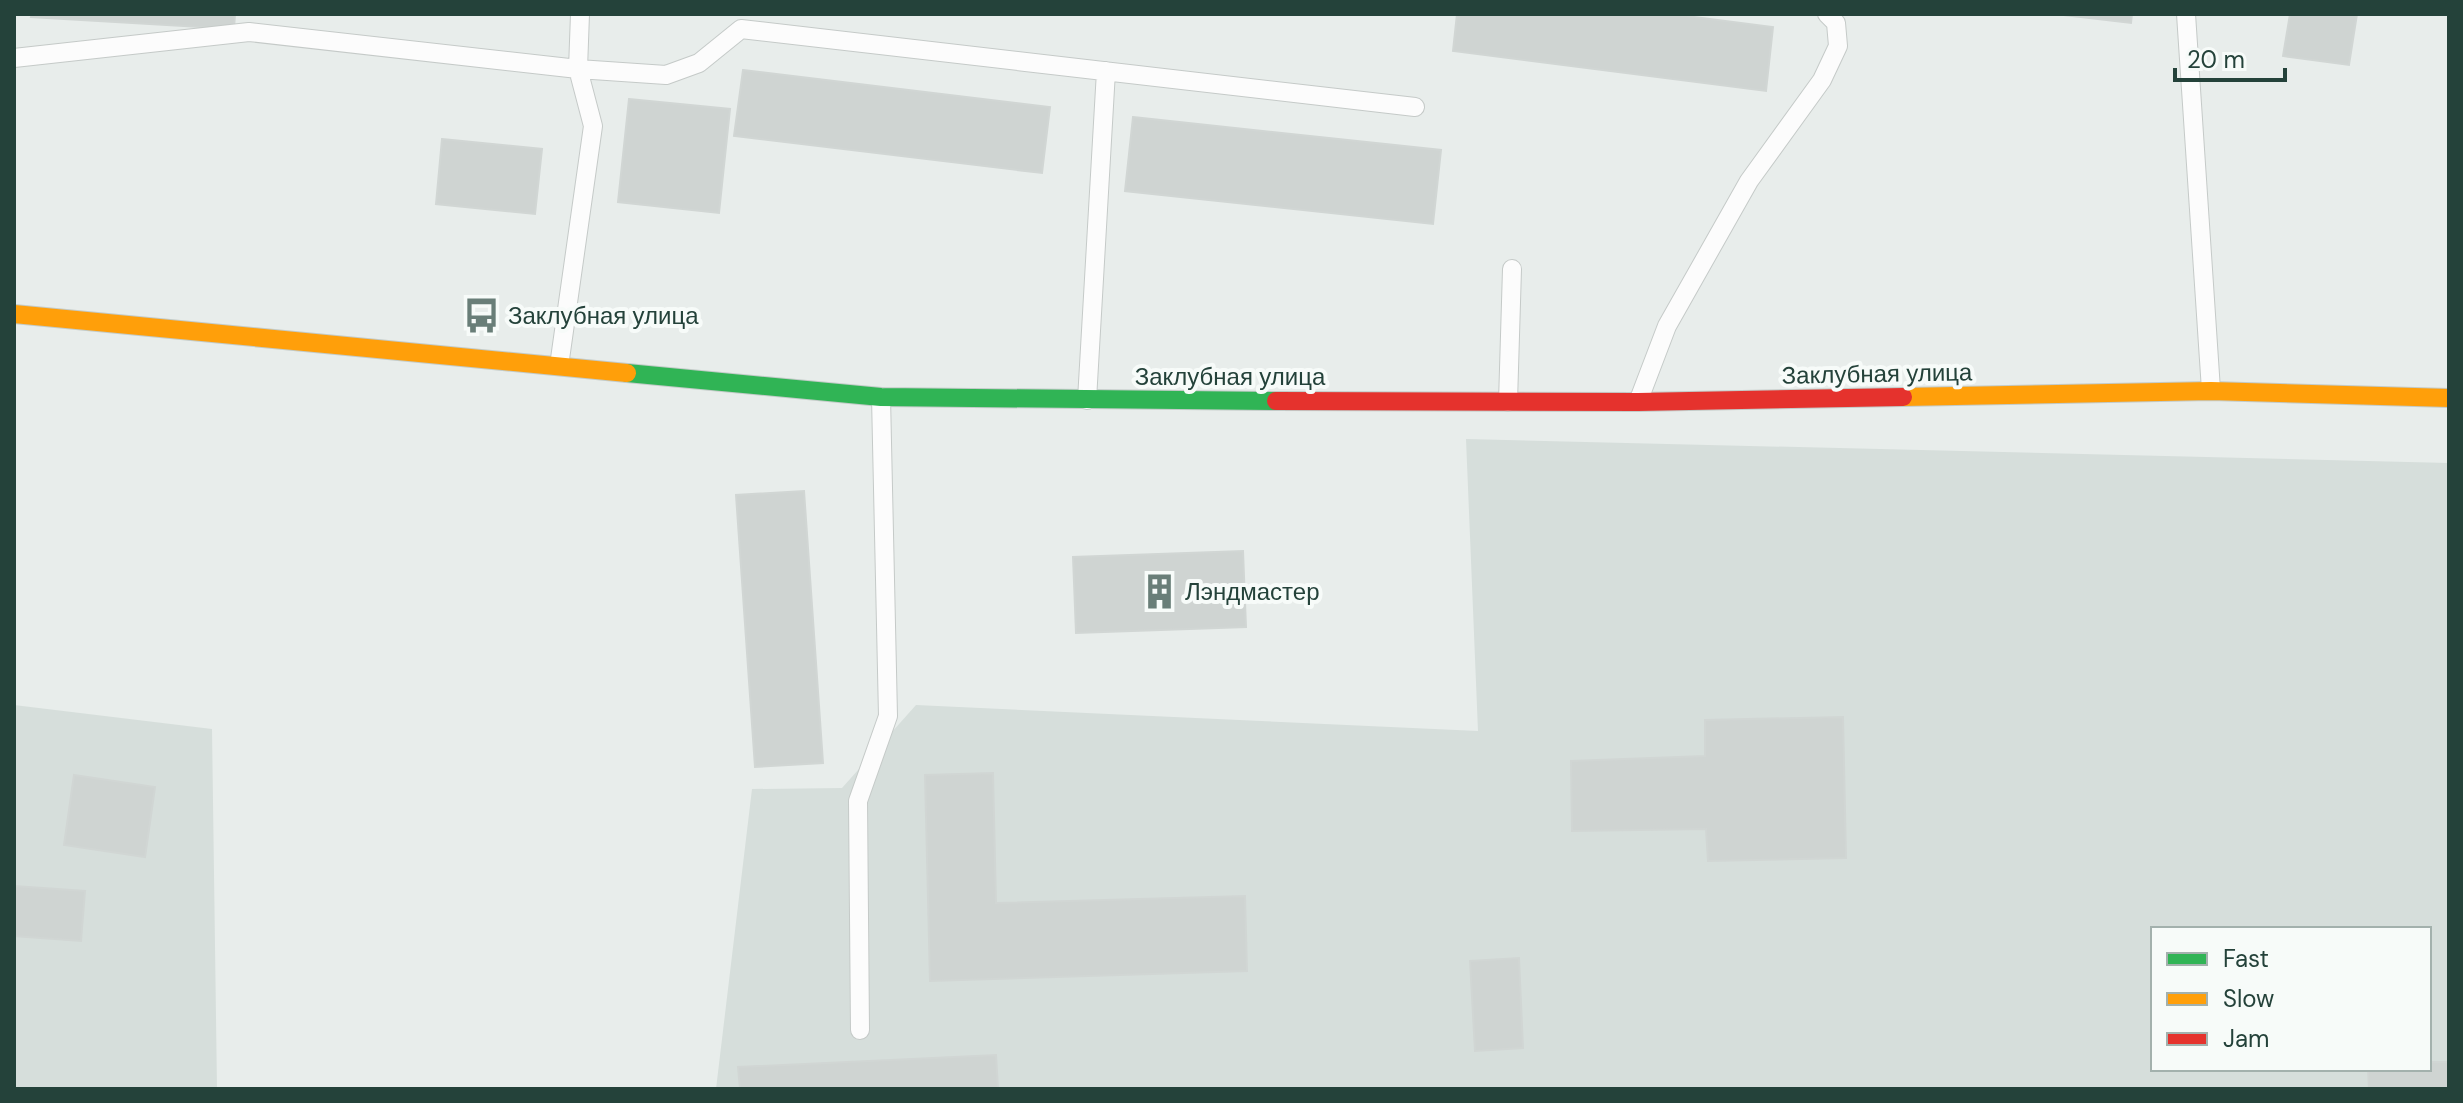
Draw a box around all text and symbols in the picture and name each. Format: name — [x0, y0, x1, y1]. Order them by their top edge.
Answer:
scale bar — [2175, 32, 2285, 82]
text: 20 m — [2187, 44, 2245, 75]
bus stop icon: Заклубная улица — [463, 297, 501, 335]
place label: Заклубная улица — [508, 300, 699, 331]
street label: Заклубная улица — [1781, 356, 1973, 391]
street label: Заклубная улица — [1135, 361, 1326, 392]
building icon: Лэндмастер — [1140, 573, 1178, 611]
place label: Лэндмастер — [1185, 576, 1320, 607]
legend — [2151, 927, 2431, 1071]
text: Fast — [2223, 943, 2269, 974]
text: Slow — [2223, 983, 2274, 1014]
text: Jam — [2223, 1023, 2269, 1054]

